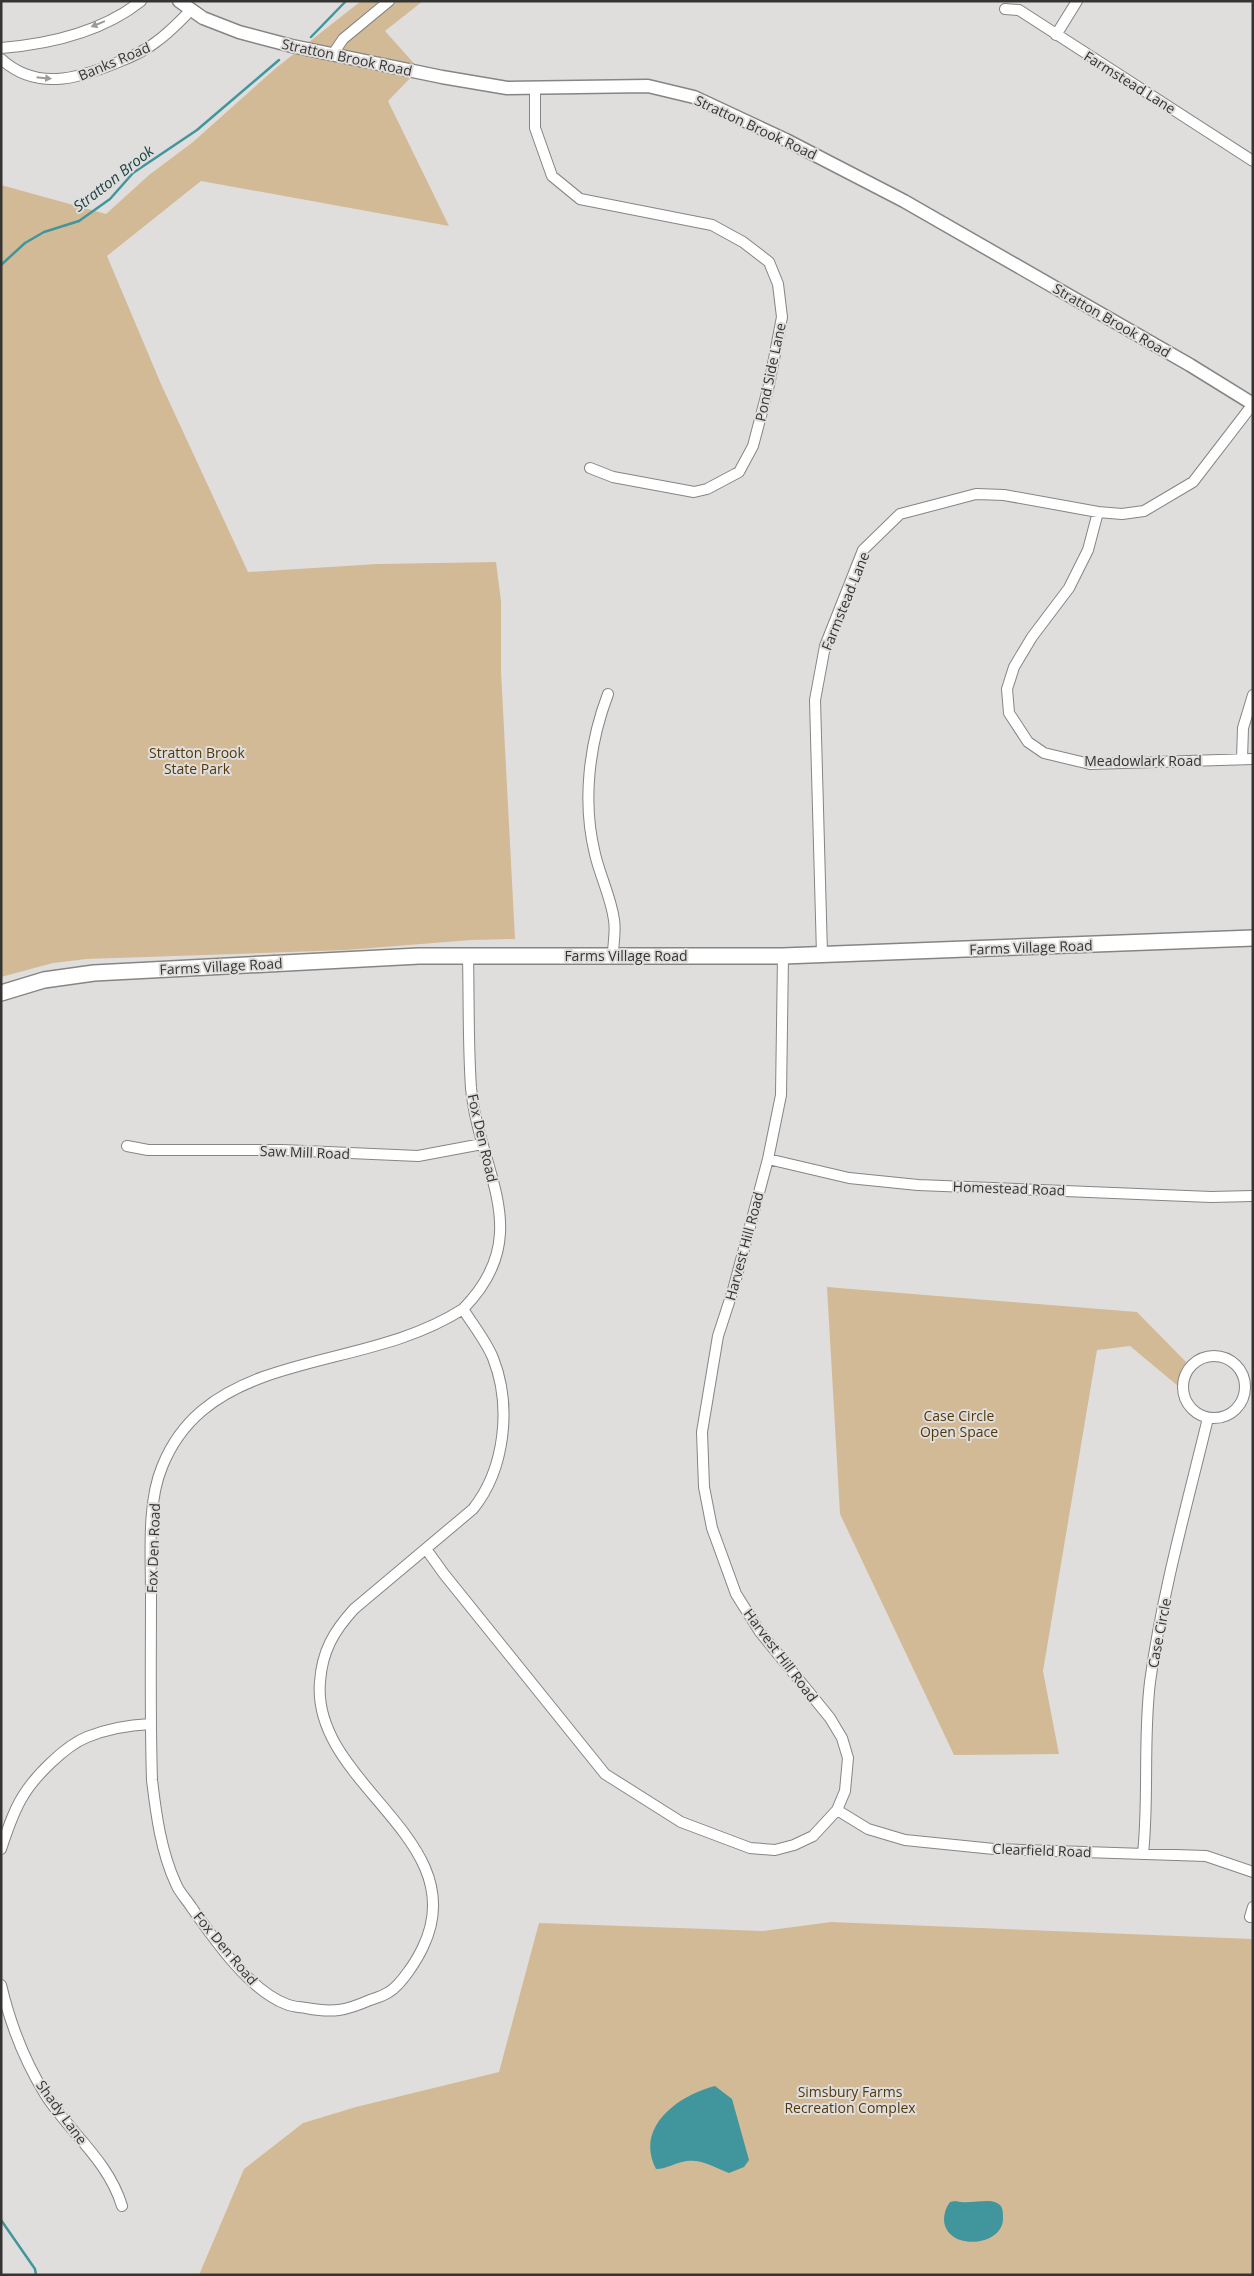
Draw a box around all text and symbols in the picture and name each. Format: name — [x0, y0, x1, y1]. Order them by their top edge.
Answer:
one-way arrow — [91, 21, 105, 29]
street label: Stratton Brook Road — [280, 34, 414, 80]
street label: Banks Road — [75, 37, 153, 85]
street label: Farmstead Lane — [1081, 46, 1180, 118]
one-way arrow — [37, 74, 53, 82]
street label: Stratton Brook Road — [692, 90, 820, 164]
water label: Stratton Brook — [69, 140, 158, 216]
street label: Stratton Brook Road — [1050, 279, 1174, 361]
street label: Pond Side Lane — [750, 321, 790, 423]
street label: Farmstead Lane — [817, 549, 873, 653]
park label: Stratton Brook State Park — [149, 743, 246, 778]
street label: Meadowlark Road — [1084, 751, 1202, 770]
street label: Farms Village Road — [969, 935, 1093, 959]
street label: Farms Village Road — [564, 946, 688, 965]
street label: Farms Village Road — [159, 953, 283, 979]
street label: Fox Den Road — [464, 1092, 502, 1184]
street label: Saw Mill Road — [260, 1141, 350, 1163]
street label: Homestead Road — [952, 1177, 1066, 1199]
street label: Harvest Hill Road — [720, 1189, 768, 1303]
park label: Case Circle Open Space — [920, 1406, 998, 1441]
street label: Fox Den Road — [142, 1503, 164, 1593]
street label: Case Circle — [1143, 1596, 1175, 1670]
street label: Harvest Hill Road — [740, 1605, 822, 1705]
street label: Clearfield Road — [992, 1839, 1092, 1861]
street label: Fox Den Road — [190, 1907, 262, 1989]
street label: Shady Lane — [32, 2076, 92, 2148]
park label: Simsbury Farms Recreation Complex — [784, 2082, 916, 2117]

